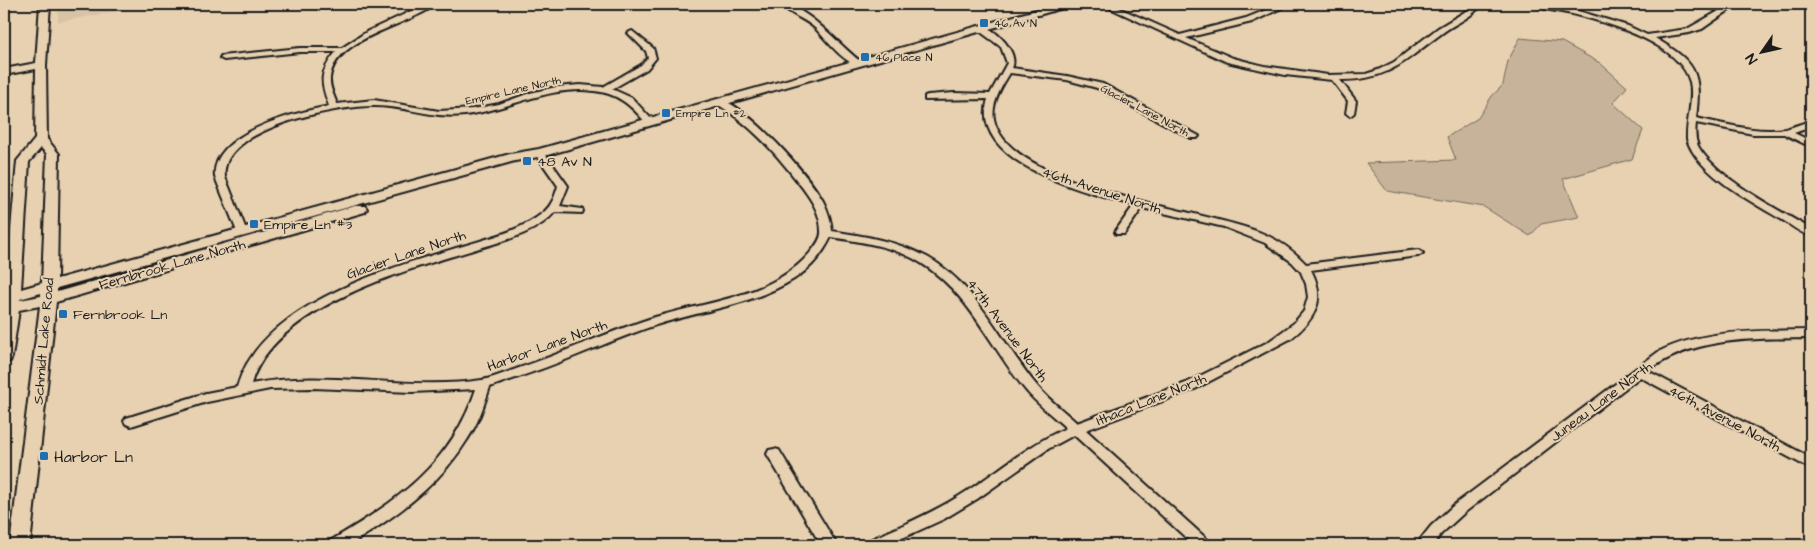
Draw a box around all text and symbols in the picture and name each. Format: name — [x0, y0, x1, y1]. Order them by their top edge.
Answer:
place label: 46 Av N — [994, 16, 1037, 31]
marker: 46 Av N — [978, 17, 990, 29]
north arrow — [1738, 28, 1788, 78]
text: N — [1741, 49, 1763, 68]
place label: 46 Place N — [875, 50, 932, 65]
marker: 46 Place N — [859, 51, 871, 63]
street label: Empire Lane North — [464, 72, 563, 109]
street label: Glacier Lane North — [1098, 81, 1192, 140]
place label: Empire Ln #2 — [676, 106, 747, 121]
marker: Empire Ln #2 — [660, 107, 672, 119]
place label: 48 Av N — [537, 152, 592, 172]
marker: 48 Av N — [521, 155, 533, 167]
street label: 46th Avenue North — [1039, 162, 1164, 220]
place label: Empire Ln #3 — [264, 215, 352, 235]
marker: Empire Ln #3 — [248, 218, 260, 230]
street label: Glacier Lane North — [344, 225, 469, 285]
street label: Fernbrook Lane North — [97, 234, 248, 295]
street label: 47th Avenue North — [962, 275, 1053, 386]
street label: Schmidt Lake Road — [28, 277, 59, 405]
place label: Fernbrook Ln — [73, 305, 167, 325]
marker: Fernbrook Ln — [57, 308, 69, 320]
street label: Harbor Lane North — [485, 315, 610, 377]
street label: Juneau Lane North — [1547, 357, 1657, 447]
street label: Ithaca Lane North — [1093, 369, 1210, 431]
street label: 46th Avenue North — [1665, 381, 1784, 457]
place label: Harbor Ln — [54, 446, 133, 468]
marker: Harbor Ln — [38, 450, 50, 462]

